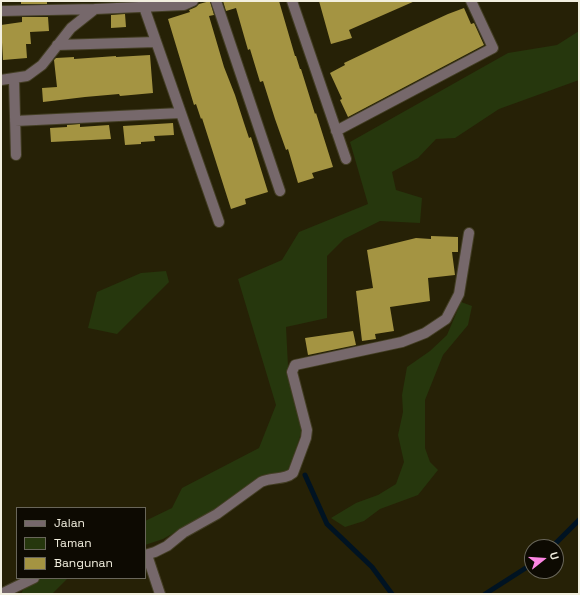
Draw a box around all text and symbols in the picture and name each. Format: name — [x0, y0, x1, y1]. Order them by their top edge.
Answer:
legend — [16, 507, 146, 579]
text: Jalan — [54, 515, 85, 531]
text: Taman — [54, 535, 91, 551]
north arrow — [524, 539, 564, 579]
text: U — [547, 550, 562, 561]
text: Bangunan — [54, 555, 113, 571]

